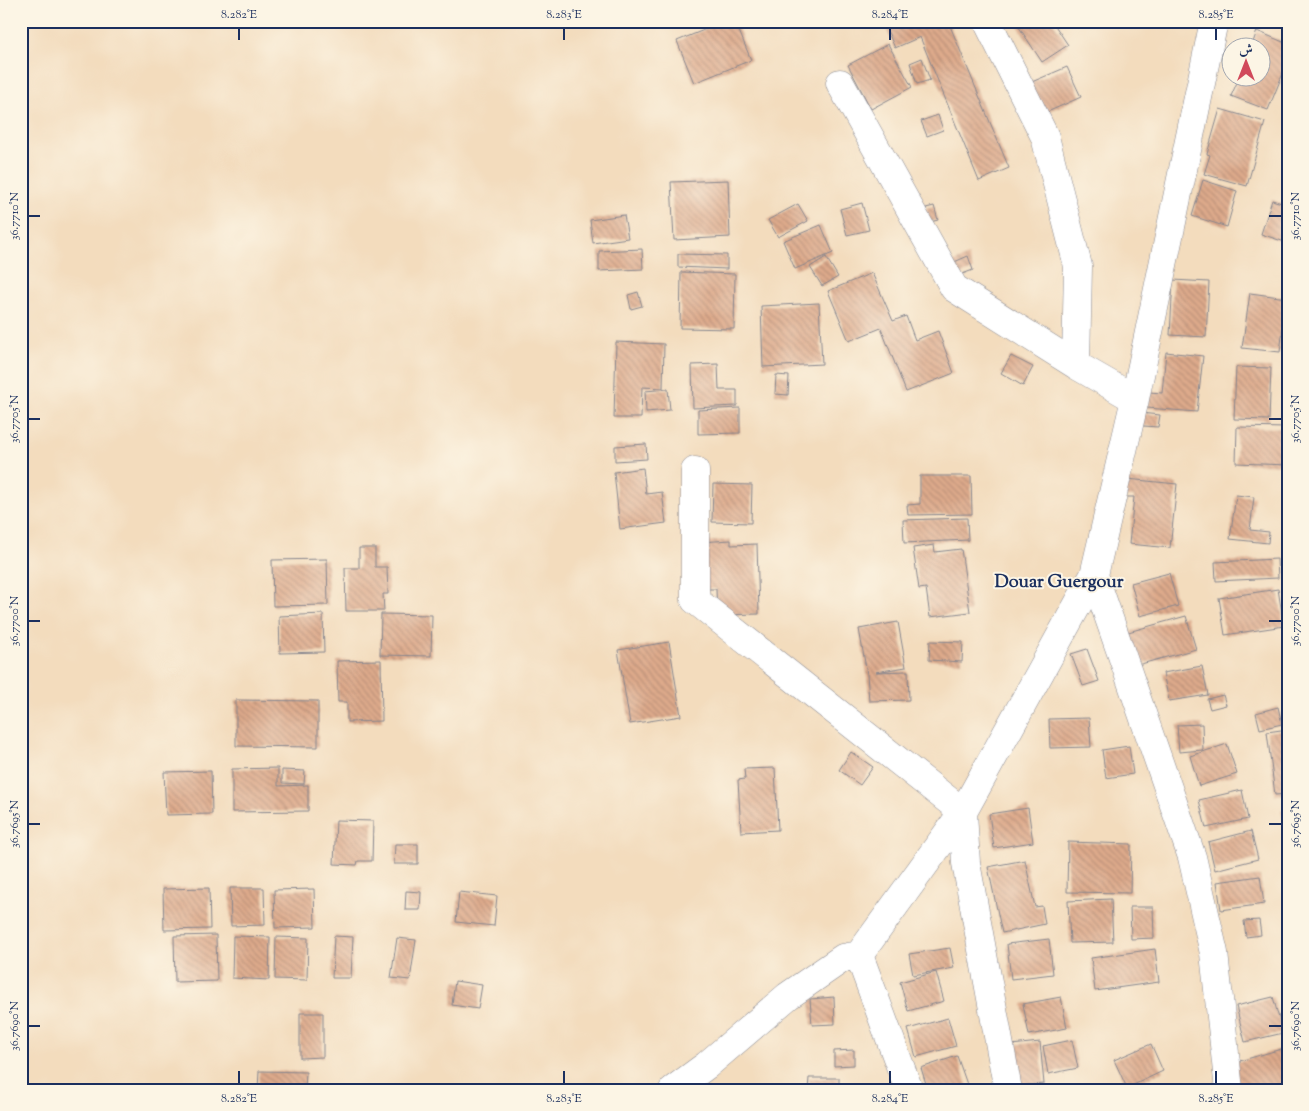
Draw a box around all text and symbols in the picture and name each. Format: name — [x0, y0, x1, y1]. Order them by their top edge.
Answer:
text: 8.282°E — [221, 6, 258, 24]
text: 8.283°E — [546, 6, 583, 24]
text: 8.284°E — [872, 6, 909, 24]
text: 8.285°E — [1199, 6, 1234, 24]
north arrow — [1222, 38, 1272, 88]
text: ش — [1239, 41, 1253, 61]
text: 36.7710°N — [6, 191, 24, 240]
text: 36.7710°N — [1287, 191, 1305, 240]
text: 36.7705°N — [6, 394, 24, 443]
text: 36.7705°N — [1287, 394, 1305, 443]
district label: Douar Guergour — [995, 570, 1124, 596]
text: 36.7700°N — [6, 595, 24, 646]
text: 36.7700°N — [1287, 595, 1305, 646]
text: 36.7695°N — [6, 799, 24, 848]
text: 36.7695°N — [1287, 799, 1305, 848]
text: 36.7690°N — [6, 1001, 24, 1051]
text: 36.7690°N — [1287, 1001, 1305, 1051]
text: 8.282°E — [221, 1090, 258, 1108]
text: 8.283°E — [546, 1090, 583, 1108]
text: 8.284°E — [872, 1090, 909, 1108]
text: 8.285°E — [1199, 1090, 1234, 1108]

